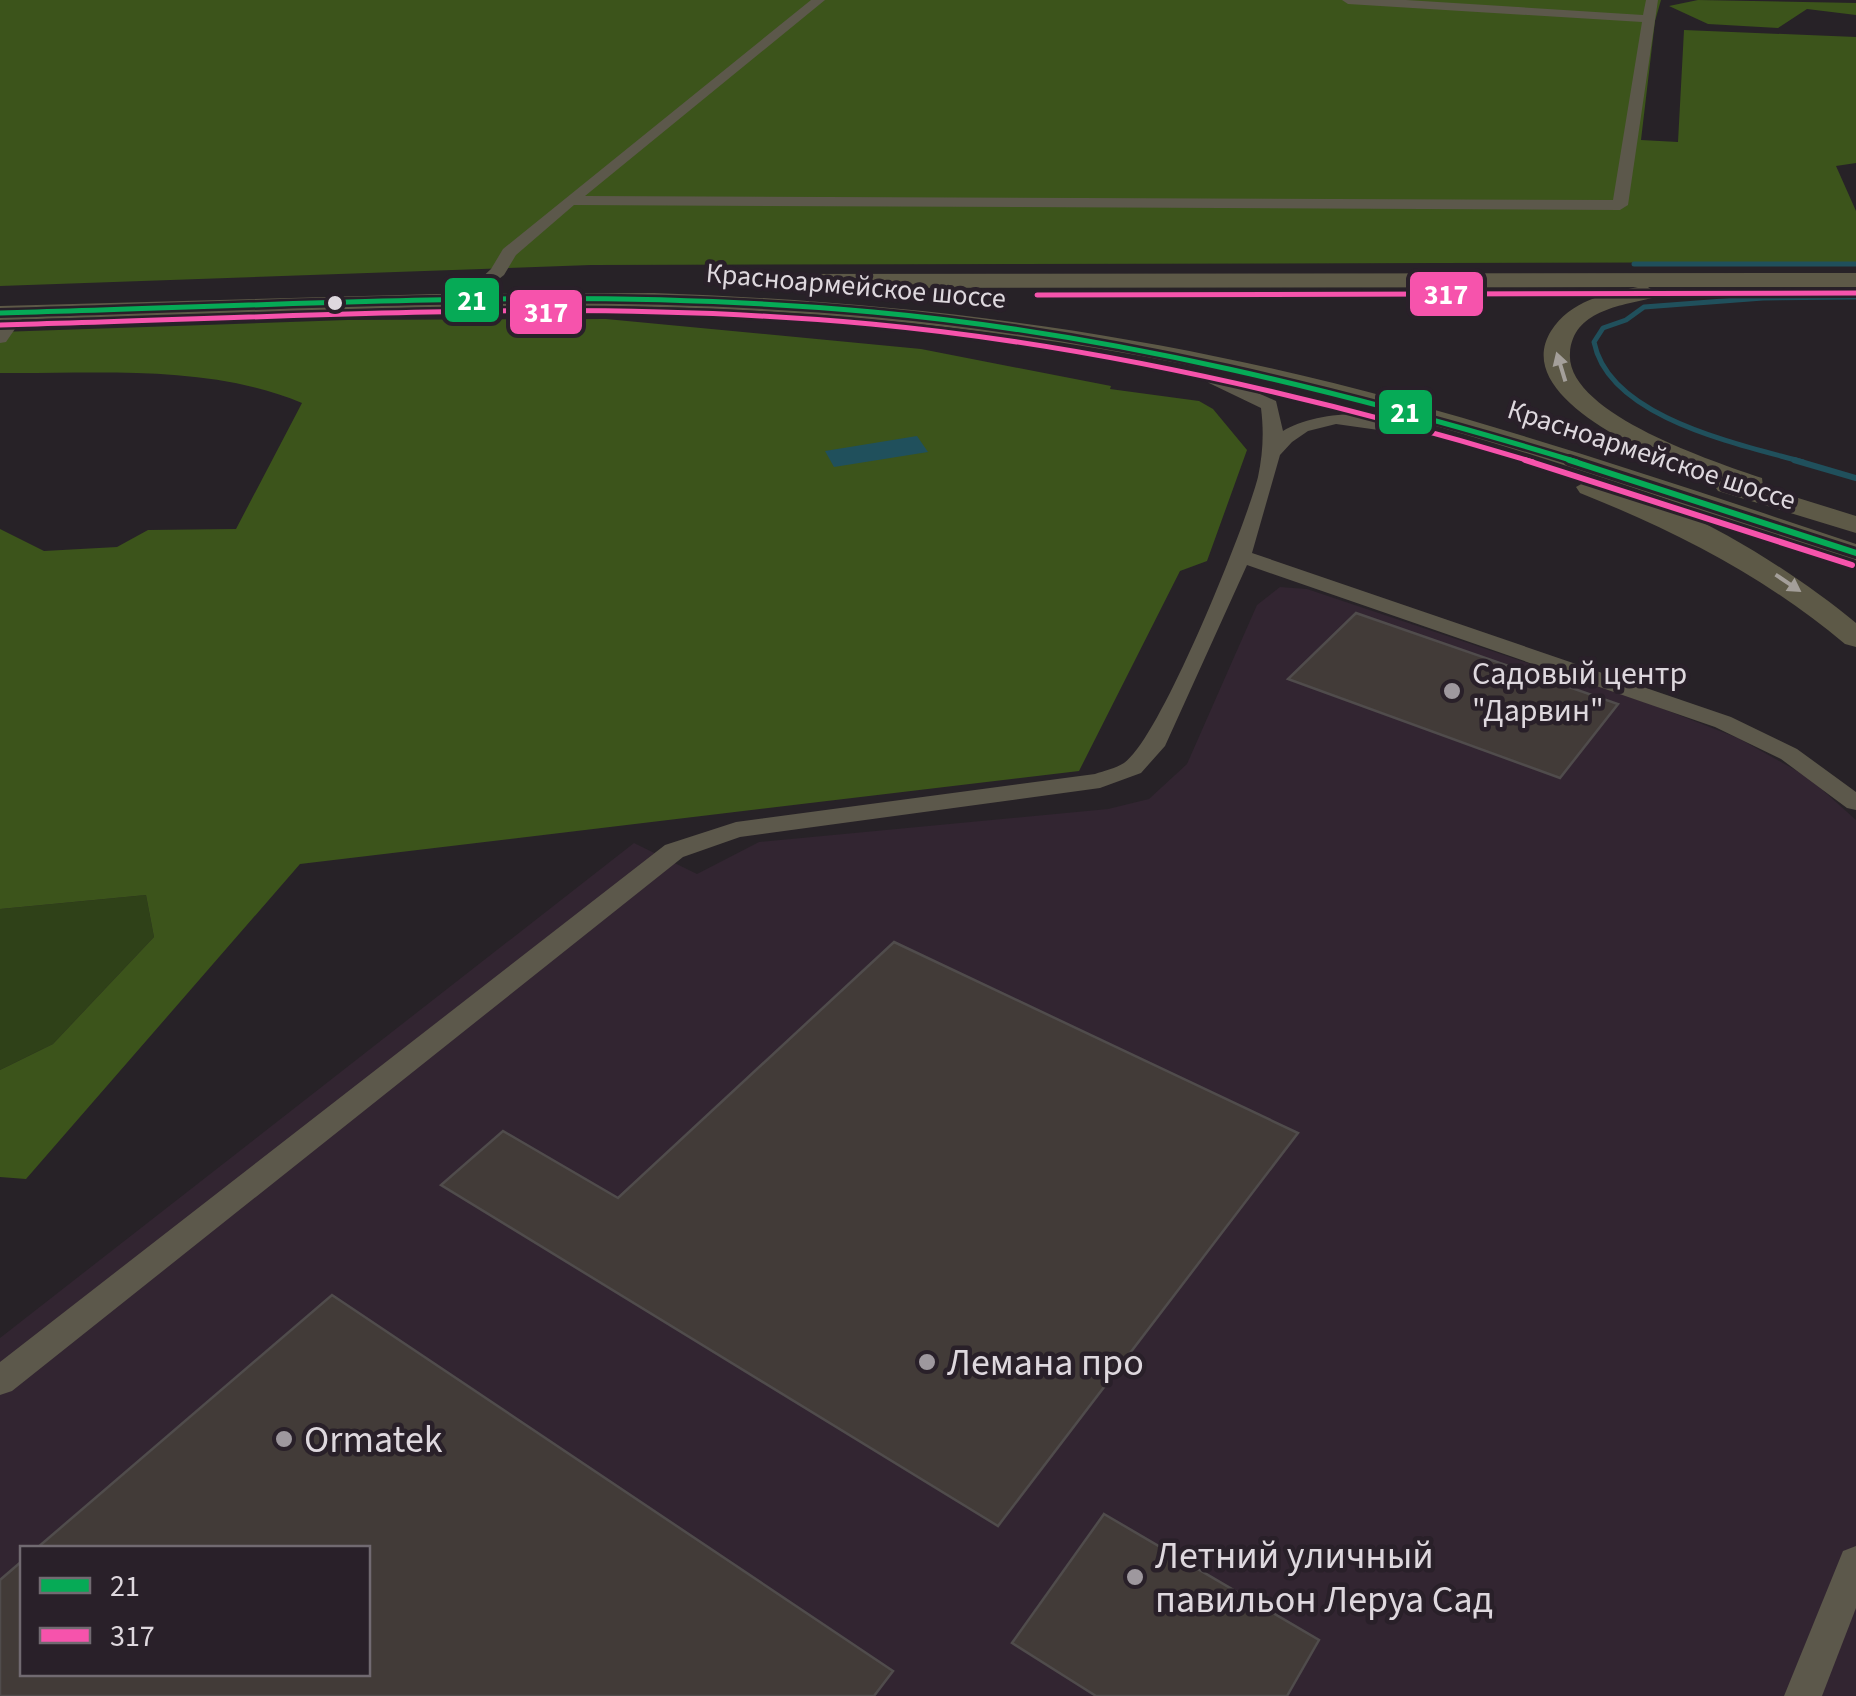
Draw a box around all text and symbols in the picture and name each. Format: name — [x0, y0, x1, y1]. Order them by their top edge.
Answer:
street label: Красноармейское шоссе — [704, 253, 1008, 319]
line badge: 317 — [1408, 270, 1485, 318]
text: 317 — [1424, 275, 1468, 315]
line badge: 21 — [443, 276, 501, 324]
text: 21 — [457, 281, 487, 321]
line badge: 317 — [508, 288, 584, 336]
unlabelled marker — [325, 293, 345, 313]
text: 317 — [524, 293, 568, 333]
one-way arrow — [1553, 352, 1568, 382]
line badge: 21 — [1377, 388, 1434, 436]
street label: Красноармейское шоссе — [1502, 389, 1801, 520]
text: 21 — [1390, 393, 1420, 433]
one-way arrow — [1775, 573, 1802, 592]
place label: Садовый центр "Дарвин" — [1472, 651, 1687, 734]
marker: Садовый центр "Дарвин" — [1441, 680, 1463, 702]
place label: Лемана про — [947, 1336, 1144, 1390]
marker: Лемана про — [916, 1351, 938, 1373]
place label: Ormatek — [304, 1413, 443, 1467]
marker: Ormatek — [273, 1428, 295, 1450]
place label: Летний уличный павильон Леруа Сад — [1155, 1529, 1493, 1627]
legend — [20, 1546, 370, 1676]
text: 21 — [110, 1565, 140, 1608]
marker: Летний уличный павильон Леруа Сад — [1124, 1566, 1146, 1588]
text: 317 — [110, 1615, 155, 1658]

